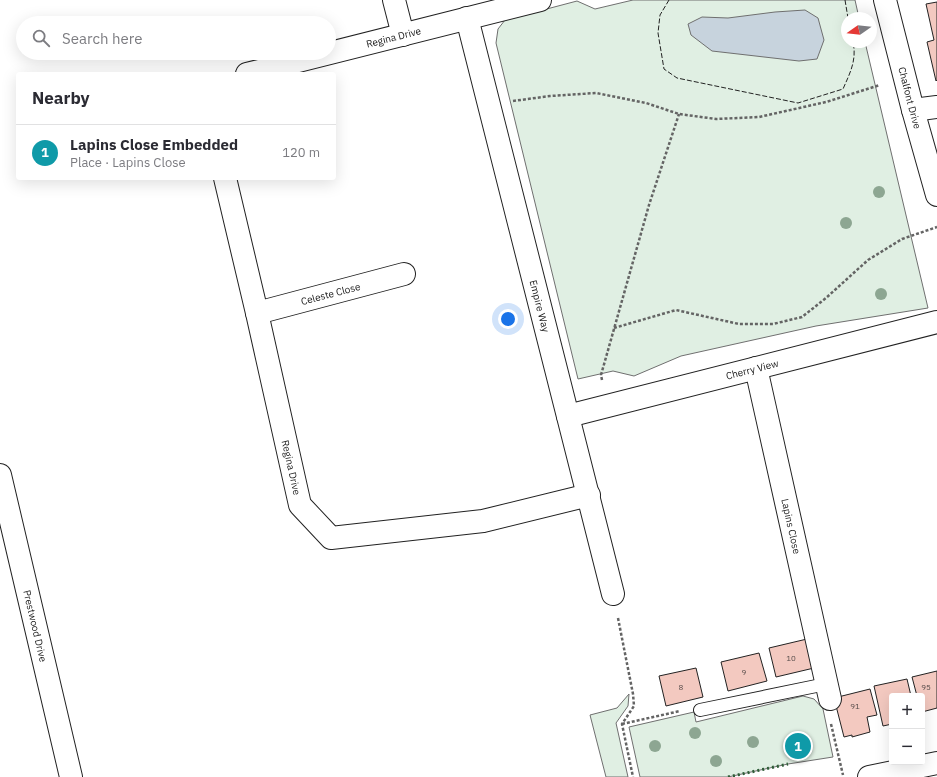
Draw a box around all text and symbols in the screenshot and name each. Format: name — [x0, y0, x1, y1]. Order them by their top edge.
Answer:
north arrow — [841, 12, 877, 48]
search box — [16, 16, 336, 60]
street label: Regina Drive — [365, 24, 423, 51]
icon: search — [30, 27, 52, 49]
text: Search here — [62, 29, 142, 48]
street label: Chalfont Drive — [895, 66, 924, 131]
text: Nearby — [32, 87, 90, 109]
text: Lapins Close Embedded — [70, 135, 238, 154]
text: 1 — [41, 144, 49, 161]
text: 120 m — [282, 144, 320, 161]
text: Place · Lapins Close — [70, 154, 186, 171]
street label: Empire Way — [527, 278, 552, 334]
street label: Celeste Close — [299, 280, 362, 308]
your location — [498, 309, 518, 329]
street label: Cherry View — [724, 357, 780, 383]
street label: Regina Drive — [279, 439, 304, 497]
street label: Lapins Close — [778, 497, 803, 556]
street label: Prestwood Drive — [20, 589, 50, 664]
house number: 10 — [786, 653, 796, 663]
house number: 9 — [742, 667, 747, 677]
house number: 8 — [679, 682, 684, 692]
house number: 95 — [921, 682, 931, 692]
map controls — [889, 693, 925, 765]
button: + — [889, 693, 925, 729]
house number: 91 — [850, 701, 860, 711]
button: − — [889, 729, 925, 765]
pin: 1 — [785, 731, 811, 761]

